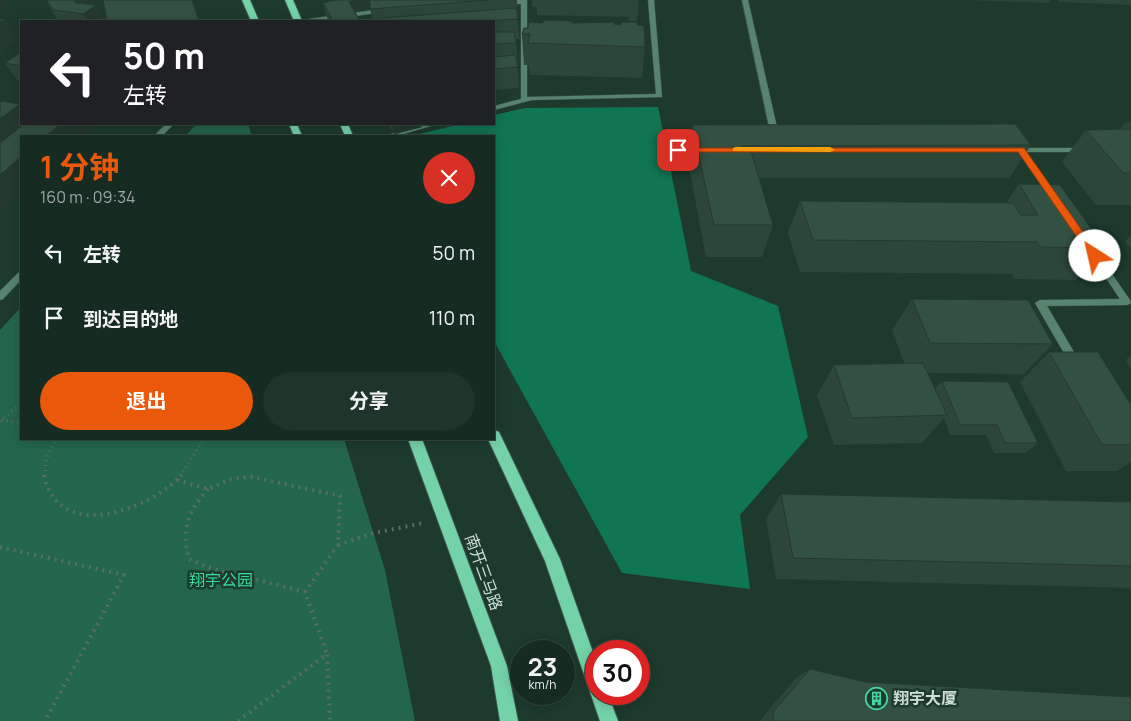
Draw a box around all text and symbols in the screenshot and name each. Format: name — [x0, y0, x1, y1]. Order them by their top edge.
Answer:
text: 50 m — [123, 32, 205, 80]
icon: left — [40, 40, 105, 105]
text: 左转 — [123, 80, 167, 110]
pin — [657, 129, 699, 171]
icon: arrive — [664, 136, 692, 164]
text: 1 分钟 — [40, 146, 119, 187]
button: close — [423, 152, 475, 204]
text: 160 m · 09:34 — [40, 186, 135, 208]
position arrow — [1068, 229, 1120, 281]
icon: left — [40, 239, 68, 267]
text: 50 m — [433, 240, 475, 266]
text: 左转 — [83, 241, 121, 267]
icon: arrive — [40, 304, 68, 332]
text: 110 m — [429, 305, 475, 331]
text: 到达目的地 — [83, 306, 178, 332]
button: 退出 — [40, 372, 253, 430]
button: 分享 — [263, 372, 475, 430]
street label: 南开三马路 — [460, 531, 508, 613]
park label: 翔宇公园 — [189, 569, 253, 591]
speed limit sign: 30 — [585, 640, 650, 705]
text: 23 — [528, 649, 557, 684]
text: km/h — [529, 676, 556, 693]
building icon: 翔宇大厦 — [865, 686, 889, 710]
place label: 翔宇大厦 — [893, 687, 957, 709]

